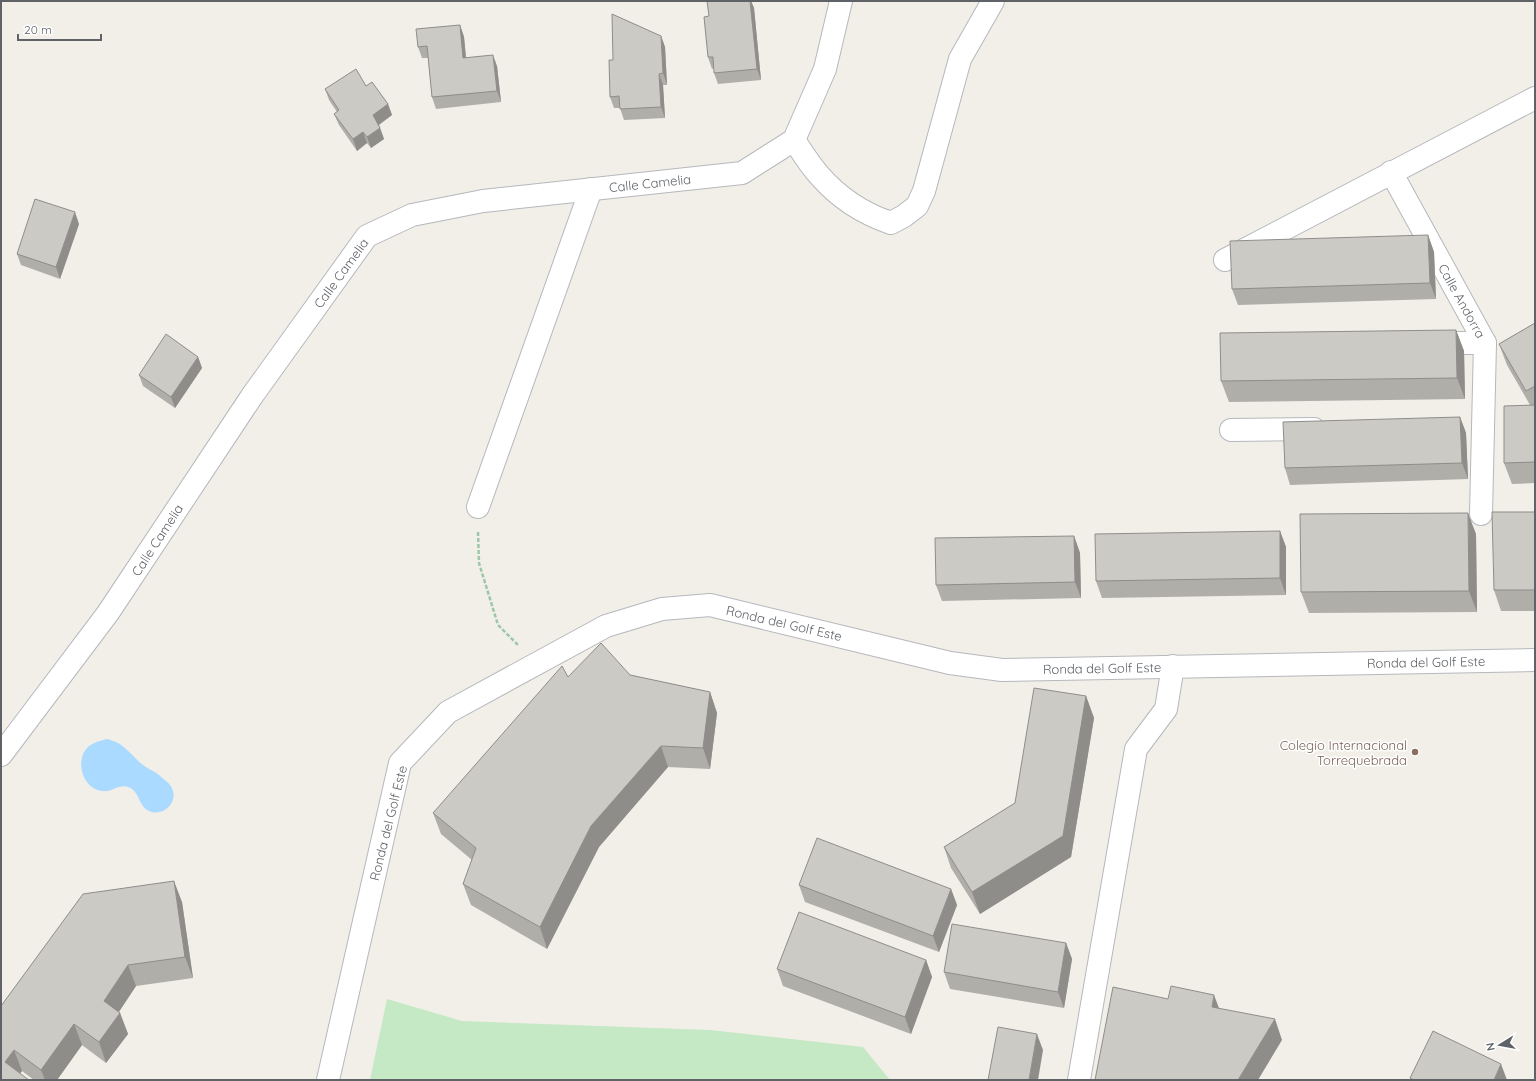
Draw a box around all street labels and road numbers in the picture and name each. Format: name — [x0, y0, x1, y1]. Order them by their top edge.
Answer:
street label: Calle Camelia — [608, 171, 692, 195]
street label: Calle Camelia — [310, 235, 372, 311]
street label: Calle Andorra — [1435, 261, 1489, 341]
street label: Calle Camelia — [128, 501, 186, 579]
street label: Ronda del Golf Este — [725, 602, 843, 644]
street label: Ronda del Golf Este — [1367, 653, 1485, 671]
street label: Ronda del Golf Este — [1043, 659, 1161, 677]
street label: Ronda del Golf Este — [366, 764, 410, 882]

